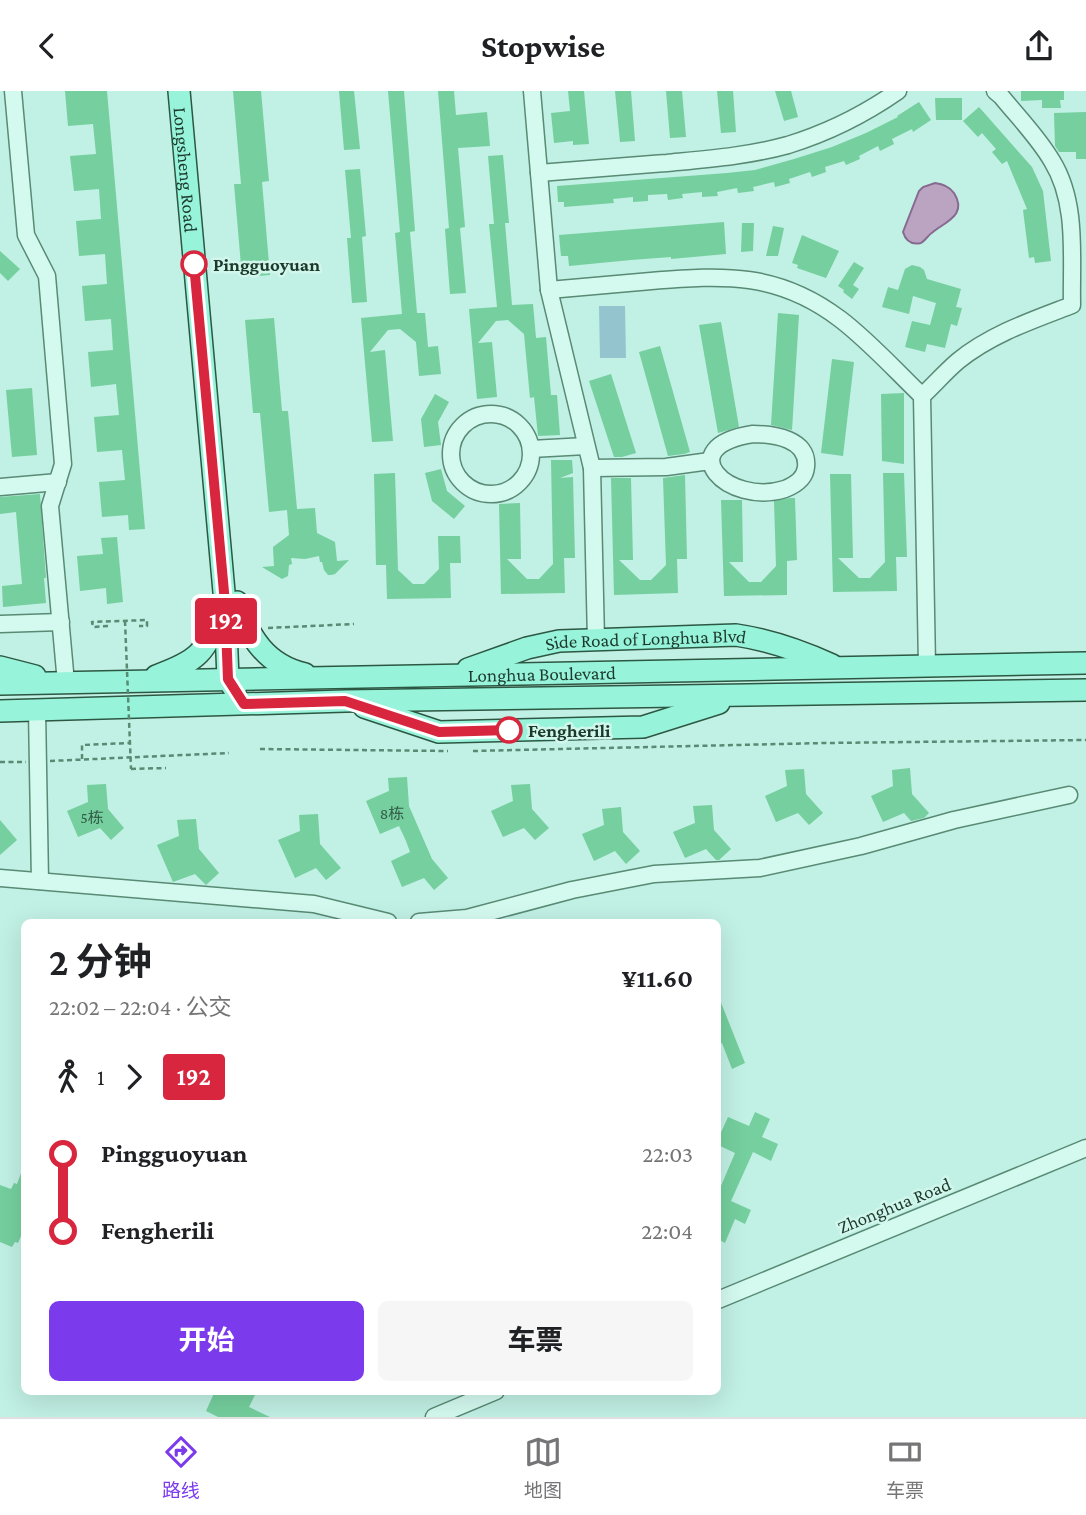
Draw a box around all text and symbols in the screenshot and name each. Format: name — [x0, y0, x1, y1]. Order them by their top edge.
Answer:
icon: back — [28, 27, 66, 65]
icon: share — [1020, 27, 1058, 65]
text: Stopwise — [481, 28, 605, 64]
street label: Longsheng Road — [169, 106, 202, 233]
marker: Pingguoyuan — [181, 251, 207, 277]
place label: Pingguoyuan — [213, 254, 320, 275]
line badge: 192 — [186, 598, 266, 644]
text: 192 — [209, 607, 243, 634]
street label: Side Road of Longhua Blvd — [543, 625, 748, 655]
street label: Longhua Boulevard — [468, 662, 616, 686]
marker: Fengherili — [496, 717, 522, 743]
place label: Fengherili — [528, 720, 611, 741]
house number: 8栋 — [380, 805, 404, 822]
house number: 5栋 — [80, 809, 104, 826]
text: 2 分钟 — [49, 941, 152, 983]
text: ¥11.60 — [622, 964, 693, 993]
text: 22:02 – 22:04 · 公交 — [49, 994, 232, 1020]
icon: walk — [49, 1058, 87, 1096]
icon: forward — [115, 1058, 153, 1096]
text: 192 — [177, 1063, 211, 1090]
text: 1 — [97, 1064, 105, 1090]
text: Pingguoyuan — [101, 1139, 247, 1168]
text: 22:03 — [642, 1141, 693, 1167]
street label: Zhonghua Road — [835, 1173, 954, 1238]
text: Fengherili — [101, 1216, 214, 1245]
text: 22:04 — [641, 1218, 693, 1244]
button: 开始 — [49, 1301, 364, 1381]
button: 车票 — [378, 1301, 693, 1381]
tab: 路线 — [162, 1433, 200, 1502]
tab: 地图 — [524, 1433, 562, 1502]
tab: 车票 — [886, 1433, 924, 1502]

